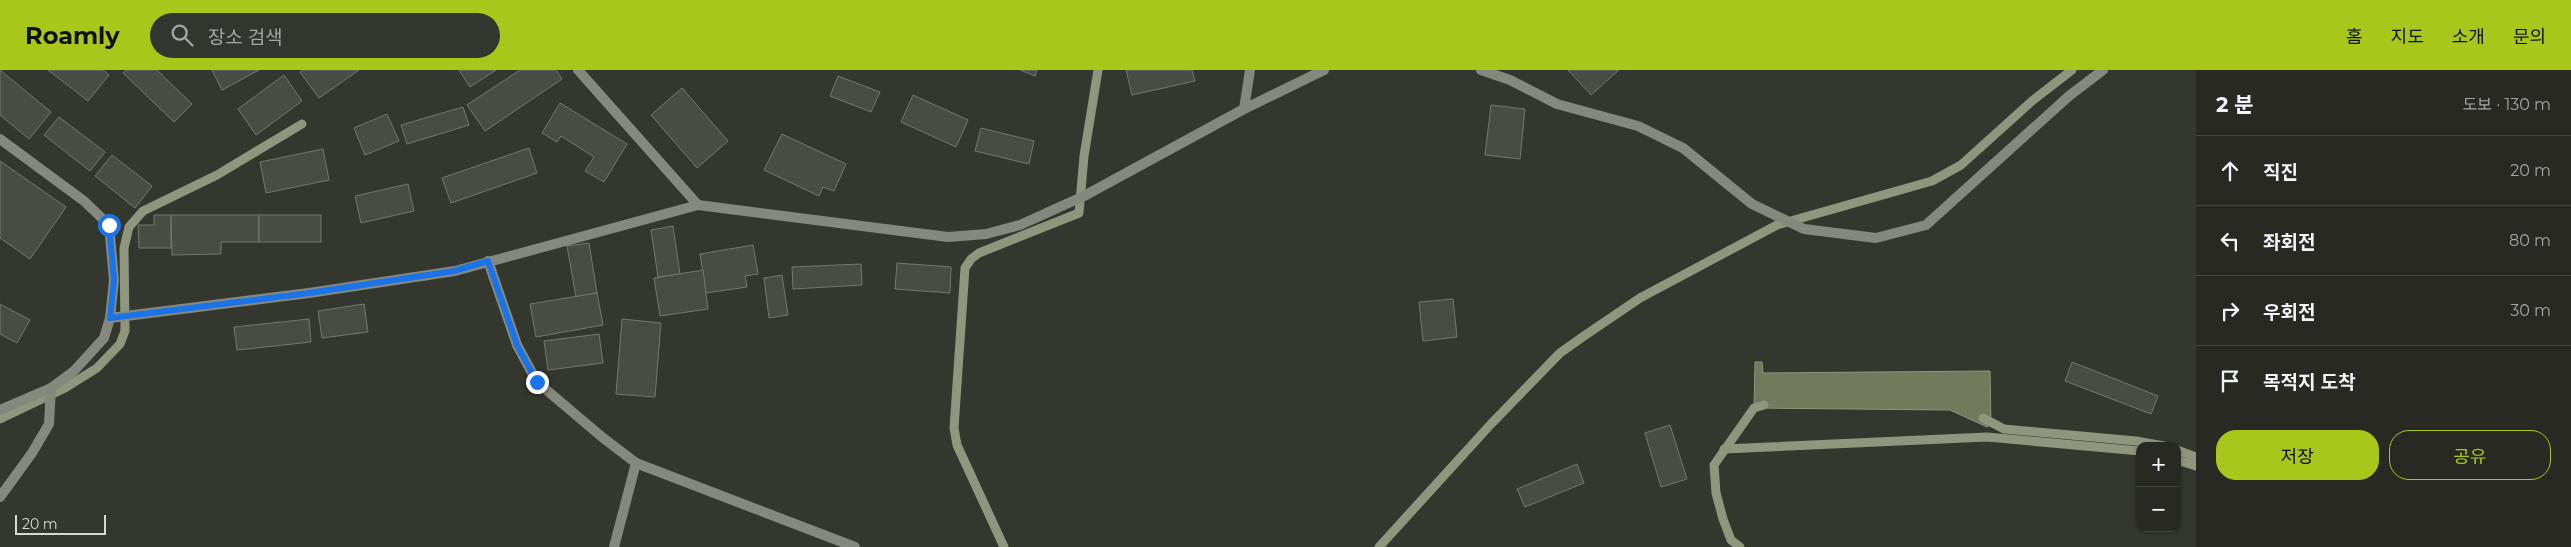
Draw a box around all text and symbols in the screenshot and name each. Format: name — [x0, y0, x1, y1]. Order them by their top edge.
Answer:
search box — [150, 13, 500, 58]
text: Roamly — [25, 21, 120, 50]
icon: search — [168, 21, 196, 49]
text: 장소 검색 — [208, 26, 283, 49]
text: 홈 — [2346, 26, 2363, 48]
text: 지도 — [2391, 26, 2424, 48]
text: 소개 — [2452, 26, 2485, 48]
text: 문의 — [2513, 26, 2546, 48]
text: 2 분 — [2216, 92, 2254, 117]
text: 도보 · 130 m — [2463, 95, 2551, 114]
icon: ahead — [2216, 157, 2244, 185]
text: 직진 — [2263, 161, 2298, 184]
text: 20 m — [2510, 161, 2551, 180]
route start — [98, 214, 121, 237]
icon: left — [2216, 227, 2244, 255]
text: 좌회전 — [2263, 231, 2315, 254]
text: 80 m — [2509, 231, 2551, 250]
icon: right — [2216, 297, 2244, 325]
text: 우회전 — [2263, 301, 2315, 324]
text: 30 m — [2510, 301, 2551, 320]
icon: arrive — [2216, 367, 2244, 395]
route end — [526, 371, 549, 394]
text: 목적지 도착 — [2263, 371, 2356, 394]
button: 저장 — [2216, 430, 2379, 480]
button: 공유 — [2389, 430, 2551, 480]
map controls — [2136, 442, 2181, 532]
button: + — [2136, 442, 2181, 487]
button: − — [2136, 487, 2181, 532]
scale bar — [15, 512, 106, 535]
text: 20 m — [22, 515, 58, 533]

